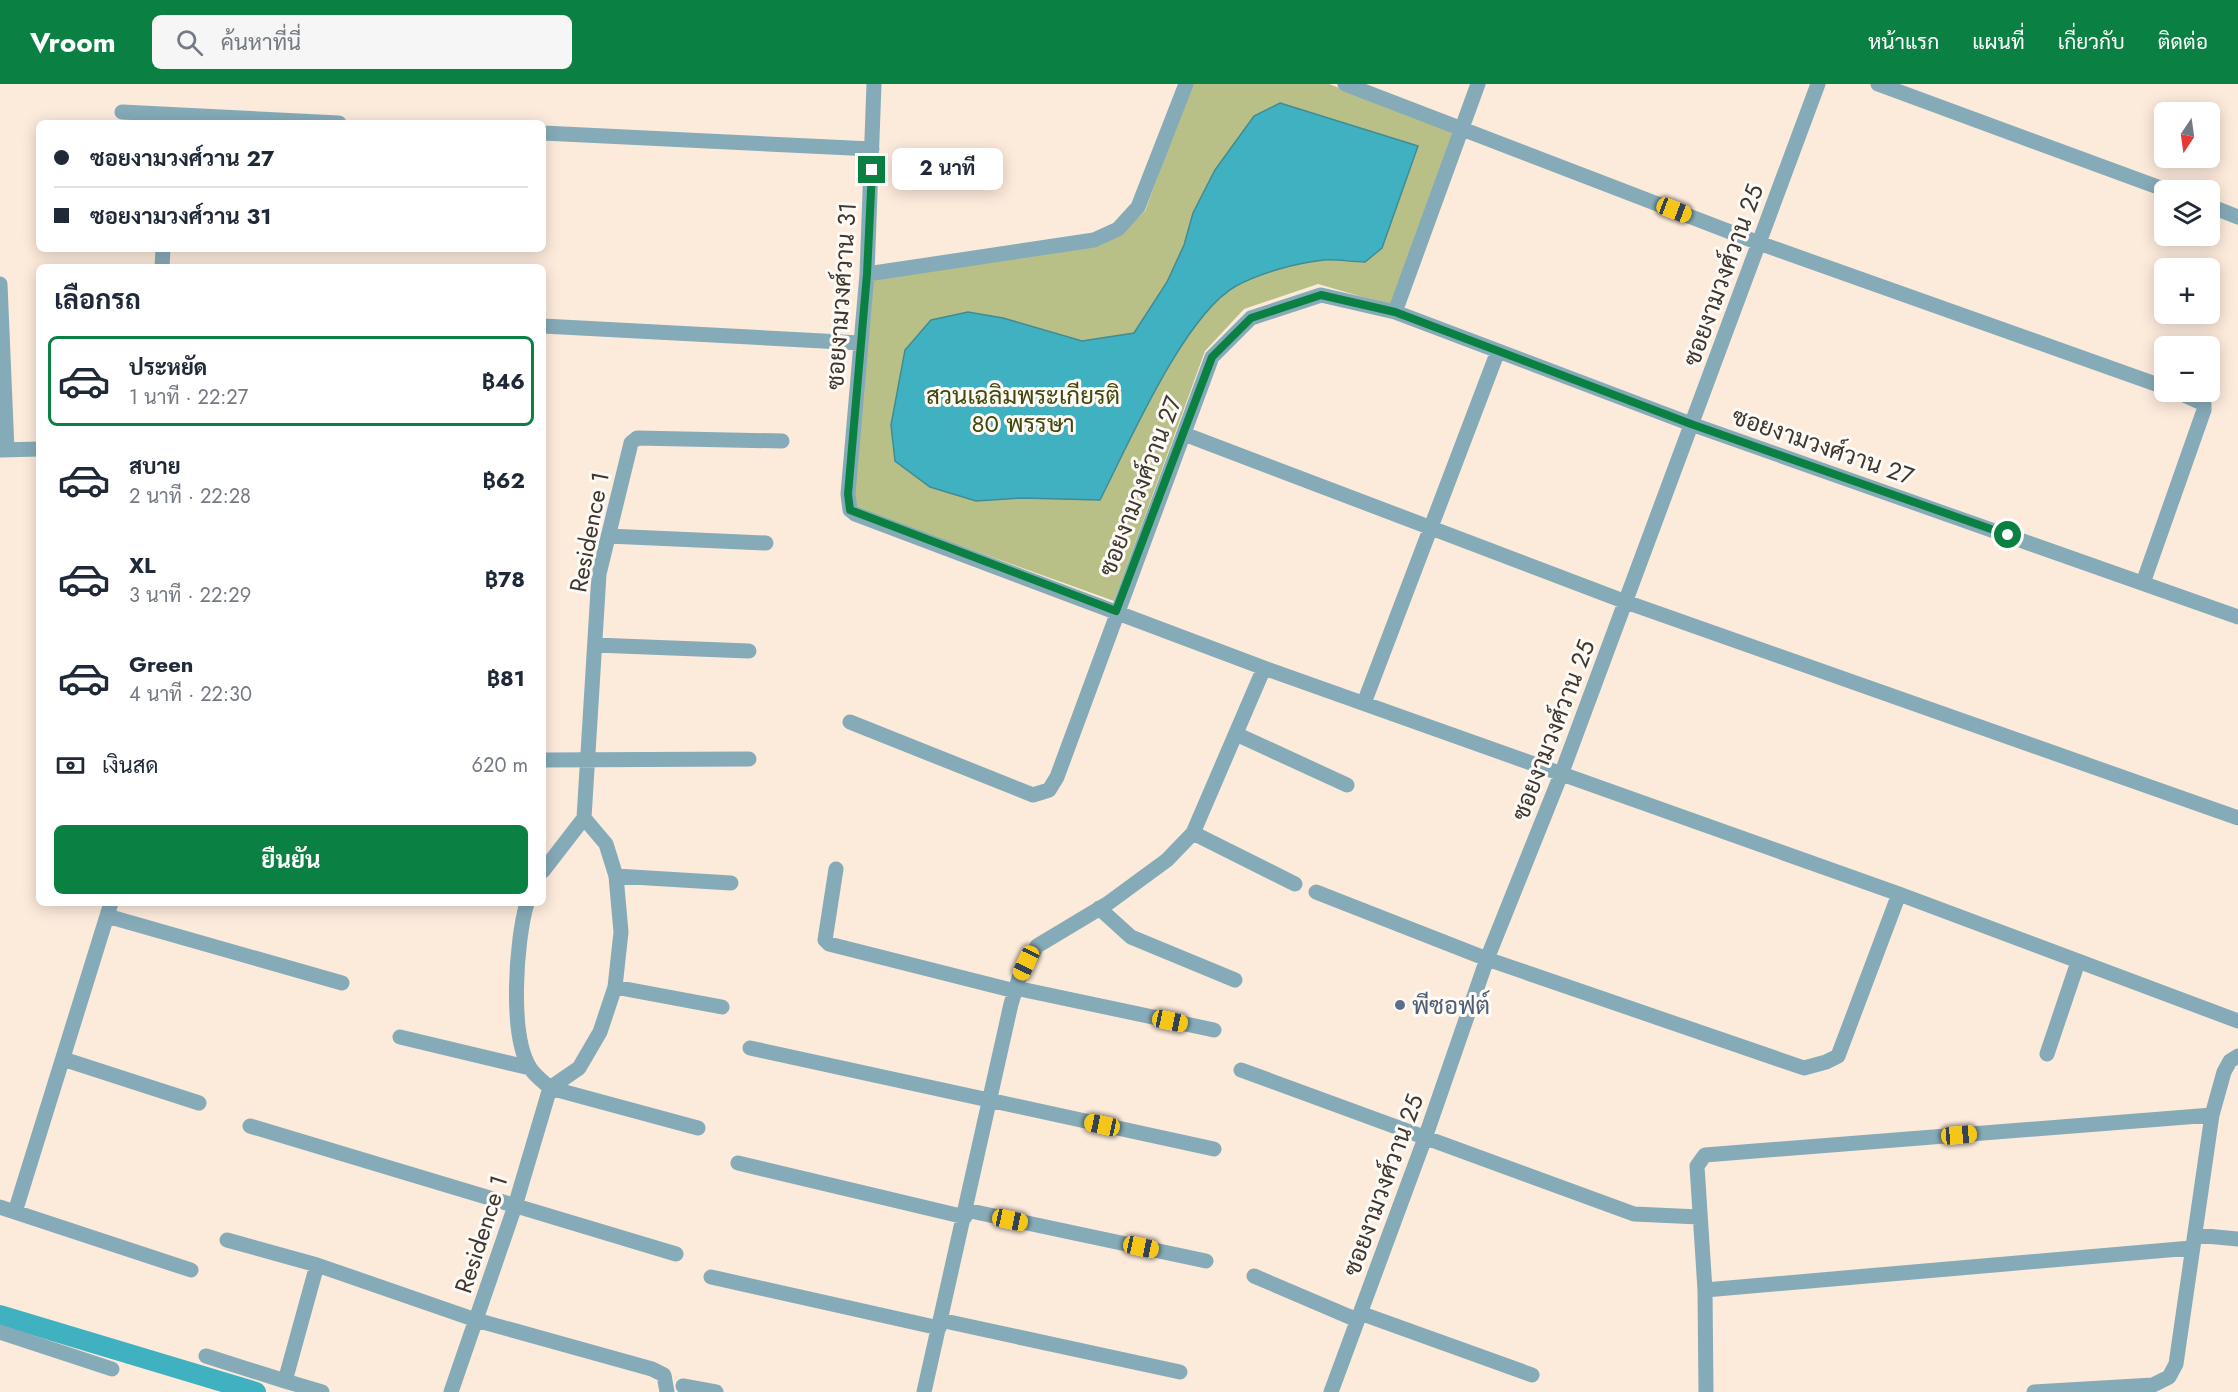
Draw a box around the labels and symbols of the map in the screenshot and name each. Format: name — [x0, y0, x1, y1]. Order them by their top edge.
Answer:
north arrow — [2154, 102, 2220, 168]
callout: 2 นาที — [893, 149, 1004, 191]
route end — [858, 156, 885, 183]
street label: ซอยงามวงศ์วาน 25 — [1674, 179, 1772, 371]
car — [1654, 195, 1694, 225]
street label: ซอยงามวงศ์วาน 31 — [817, 201, 865, 391]
park label: สวนเฉลิมพระเกียรติ 80 พรรษา — [926, 378, 1120, 441]
street label: ซอยงามวงศ์วาน 27 — [1090, 391, 1191, 581]
street label: ซอยงามวงศ์วาน 27 — [1727, 398, 1919, 494]
street label: Residence 1 — [560, 469, 618, 595]
route start — [1994, 521, 2021, 548]
street label: ซอยงามวงศ์วาน 25 — [1502, 635, 1604, 825]
car — [1010, 943, 1042, 983]
place label: พีซอฟต์ — [1412, 988, 1490, 1023]
marker: พีซอฟต์ — [1393, 998, 1407, 1012]
car — [1151, 1008, 1189, 1034]
street label: ซอยงามวงศ์วาน 25 — [1334, 1089, 1432, 1281]
car — [1083, 1112, 1121, 1138]
car — [1940, 1124, 1978, 1146]
street label: Residence 1 — [445, 1170, 517, 1298]
car — [991, 1207, 1029, 1233]
car — [1122, 1234, 1160, 1260]

